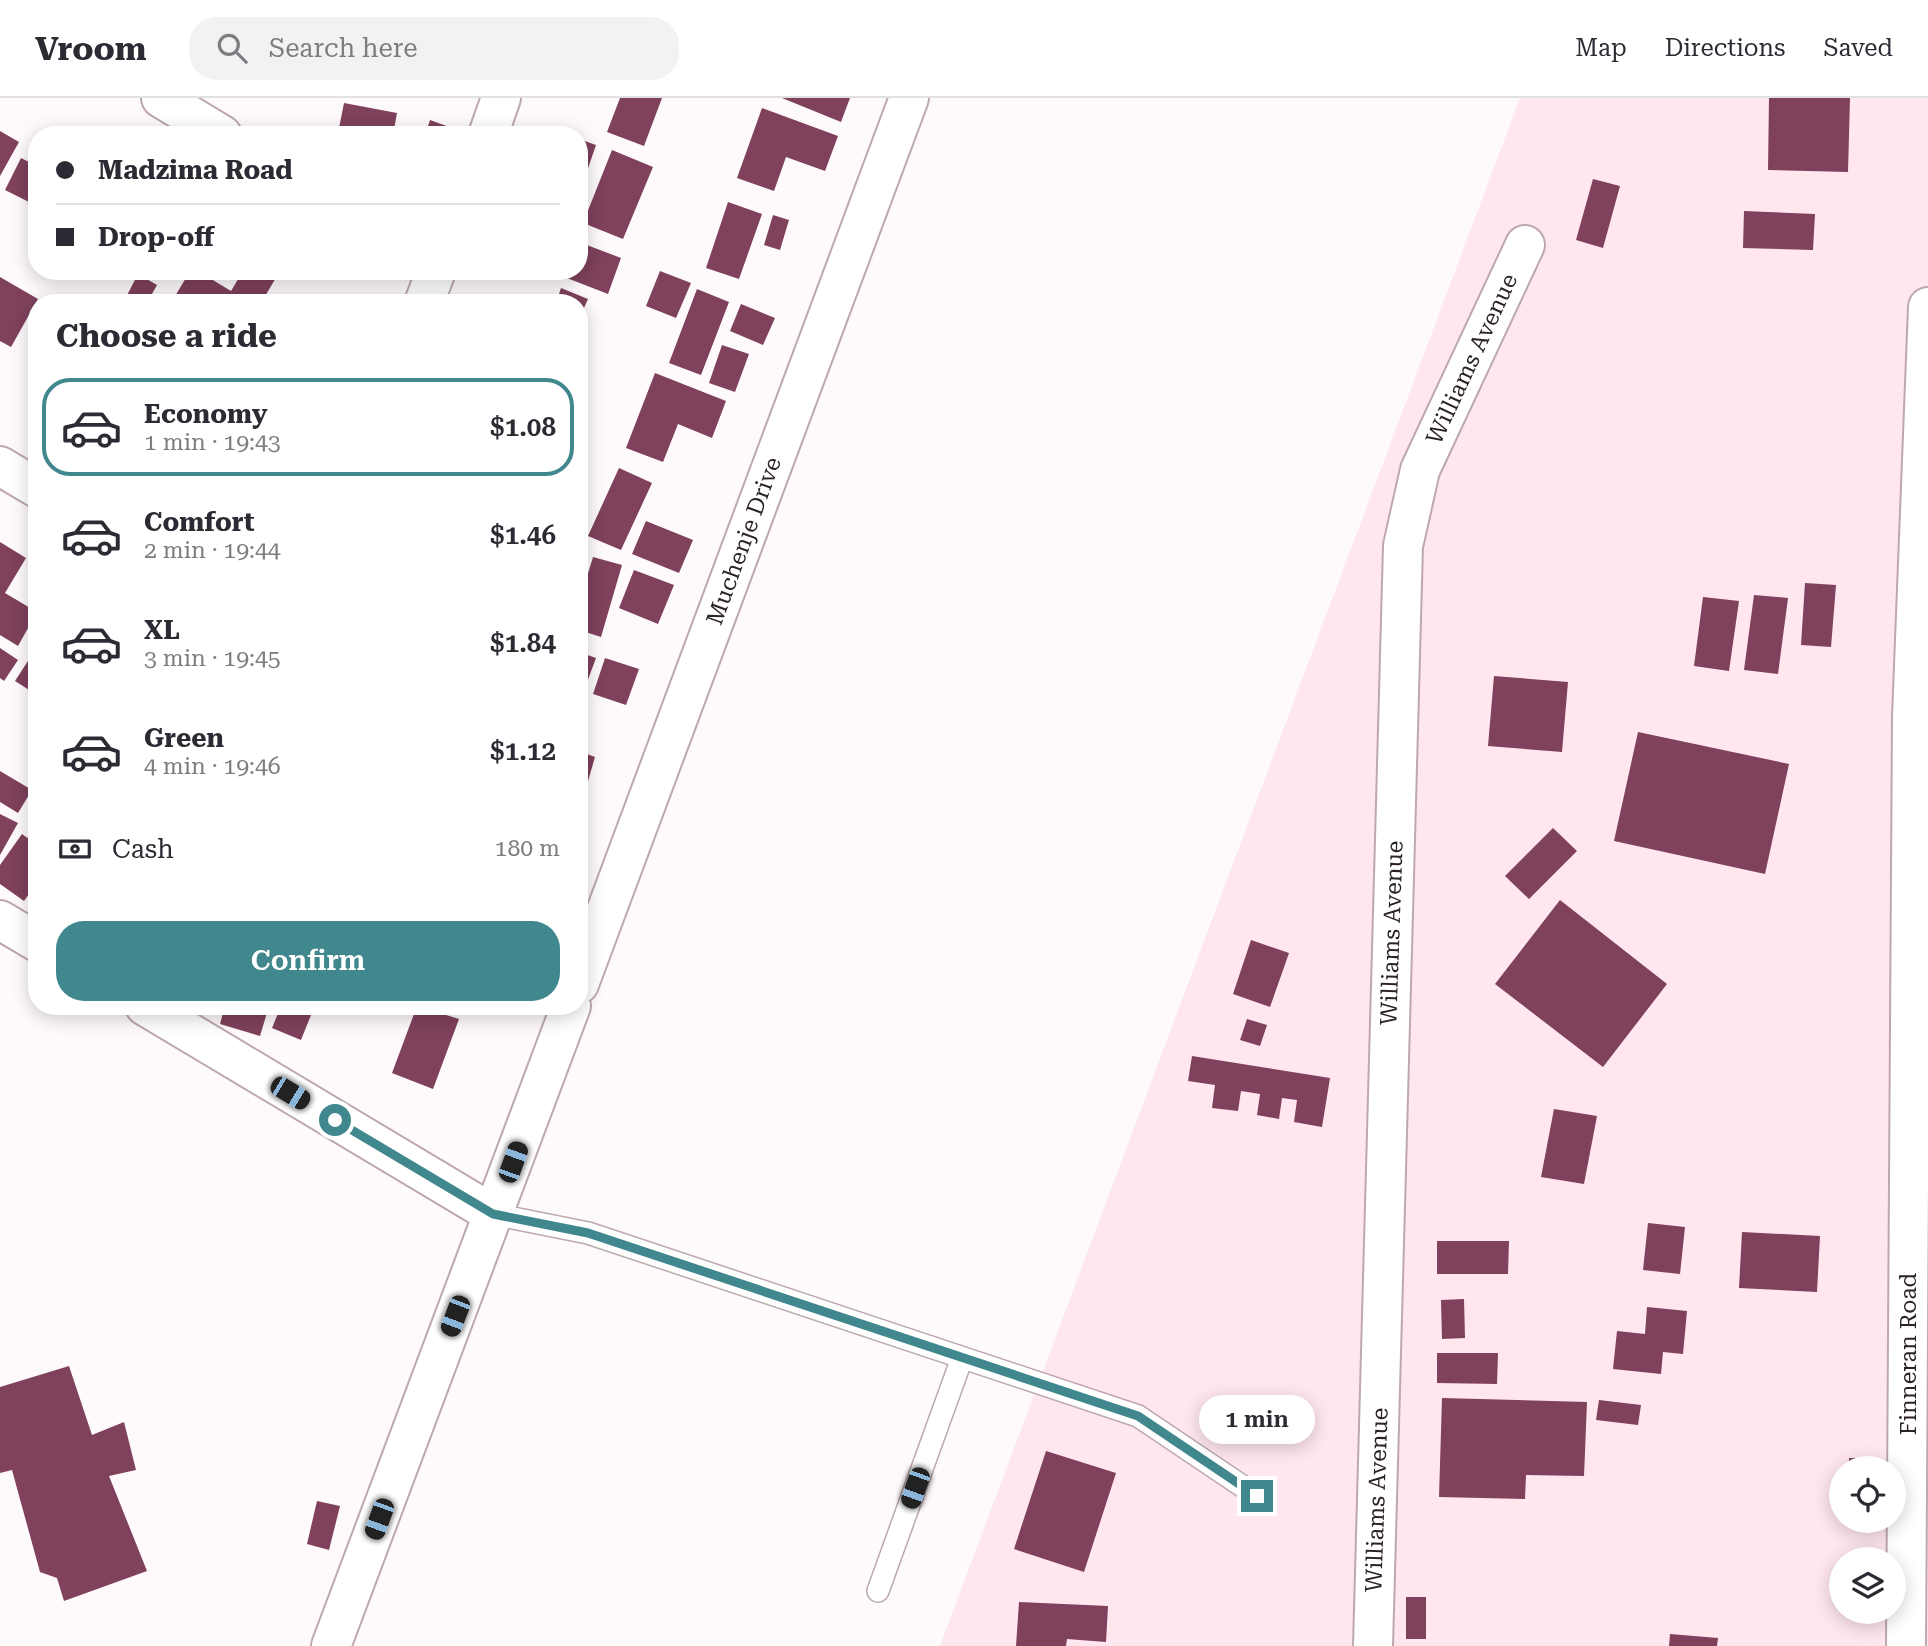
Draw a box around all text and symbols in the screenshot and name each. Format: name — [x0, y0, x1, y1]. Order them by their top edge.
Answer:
search box — [189, 17, 679, 80]
text: Vroom — [35, 29, 147, 68]
icon: search — [213, 29, 251, 67]
text: Search here — [269, 33, 418, 63]
text: Map — [1575, 34, 1627, 62]
text: Directions — [1665, 34, 1785, 62]
text: Saved — [1823, 34, 1893, 62]
text: Madzima Road — [98, 155, 293, 185]
text: Drop-off — [98, 222, 214, 252]
street label: Williams Avenue — [1421, 270, 1523, 448]
text: Choose a ride — [56, 317, 277, 355]
icon: car — [60, 396, 123, 459]
text: Economy — [144, 399, 267, 429]
text: $1.08 — [490, 412, 556, 442]
text: 1 min · 19:43 — [144, 429, 281, 456]
street label: Muchenje Drive — [701, 453, 787, 629]
icon: car — [60, 504, 123, 567]
text: Comfort — [144, 507, 254, 537]
text: $1.46 — [490, 520, 556, 550]
text: 2 min · 19:44 — [144, 537, 281, 564]
icon: car — [60, 612, 123, 675]
text: XL — [144, 615, 180, 645]
text: $1.84 — [490, 628, 556, 658]
text: 3 min · 19:45 — [144, 645, 281, 672]
icon: car — [60, 720, 123, 783]
text: Green — [144, 723, 224, 753]
text: $1.12 — [490, 736, 556, 766]
text: 4 min · 19:46 — [144, 753, 281, 780]
icon: cash — [56, 830, 94, 868]
text: Cash — [112, 834, 174, 864]
text: 180 m — [495, 835, 560, 862]
street label: Williams Avenue — [1375, 840, 1409, 1026]
button: Confirm — [56, 921, 560, 1001]
car — [267, 1073, 314, 1113]
route start — [319, 1104, 351, 1136]
car — [496, 1139, 531, 1185]
street label: Finneran Road — [1895, 1273, 1922, 1435]
car — [438, 1293, 473, 1339]
callout: 1 min — [1199, 1394, 1315, 1444]
text: 1 min — [1225, 1406, 1289, 1433]
street label: Williams Avenue — [1360, 1407, 1394, 1593]
map controls — [1829, 1456, 1906, 1624]
button: locate — [1829, 1456, 1906, 1533]
car — [898, 1465, 933, 1511]
route end — [1241, 1480, 1273, 1512]
car — [362, 1496, 397, 1542]
button: layers — [1829, 1547, 1906, 1624]

